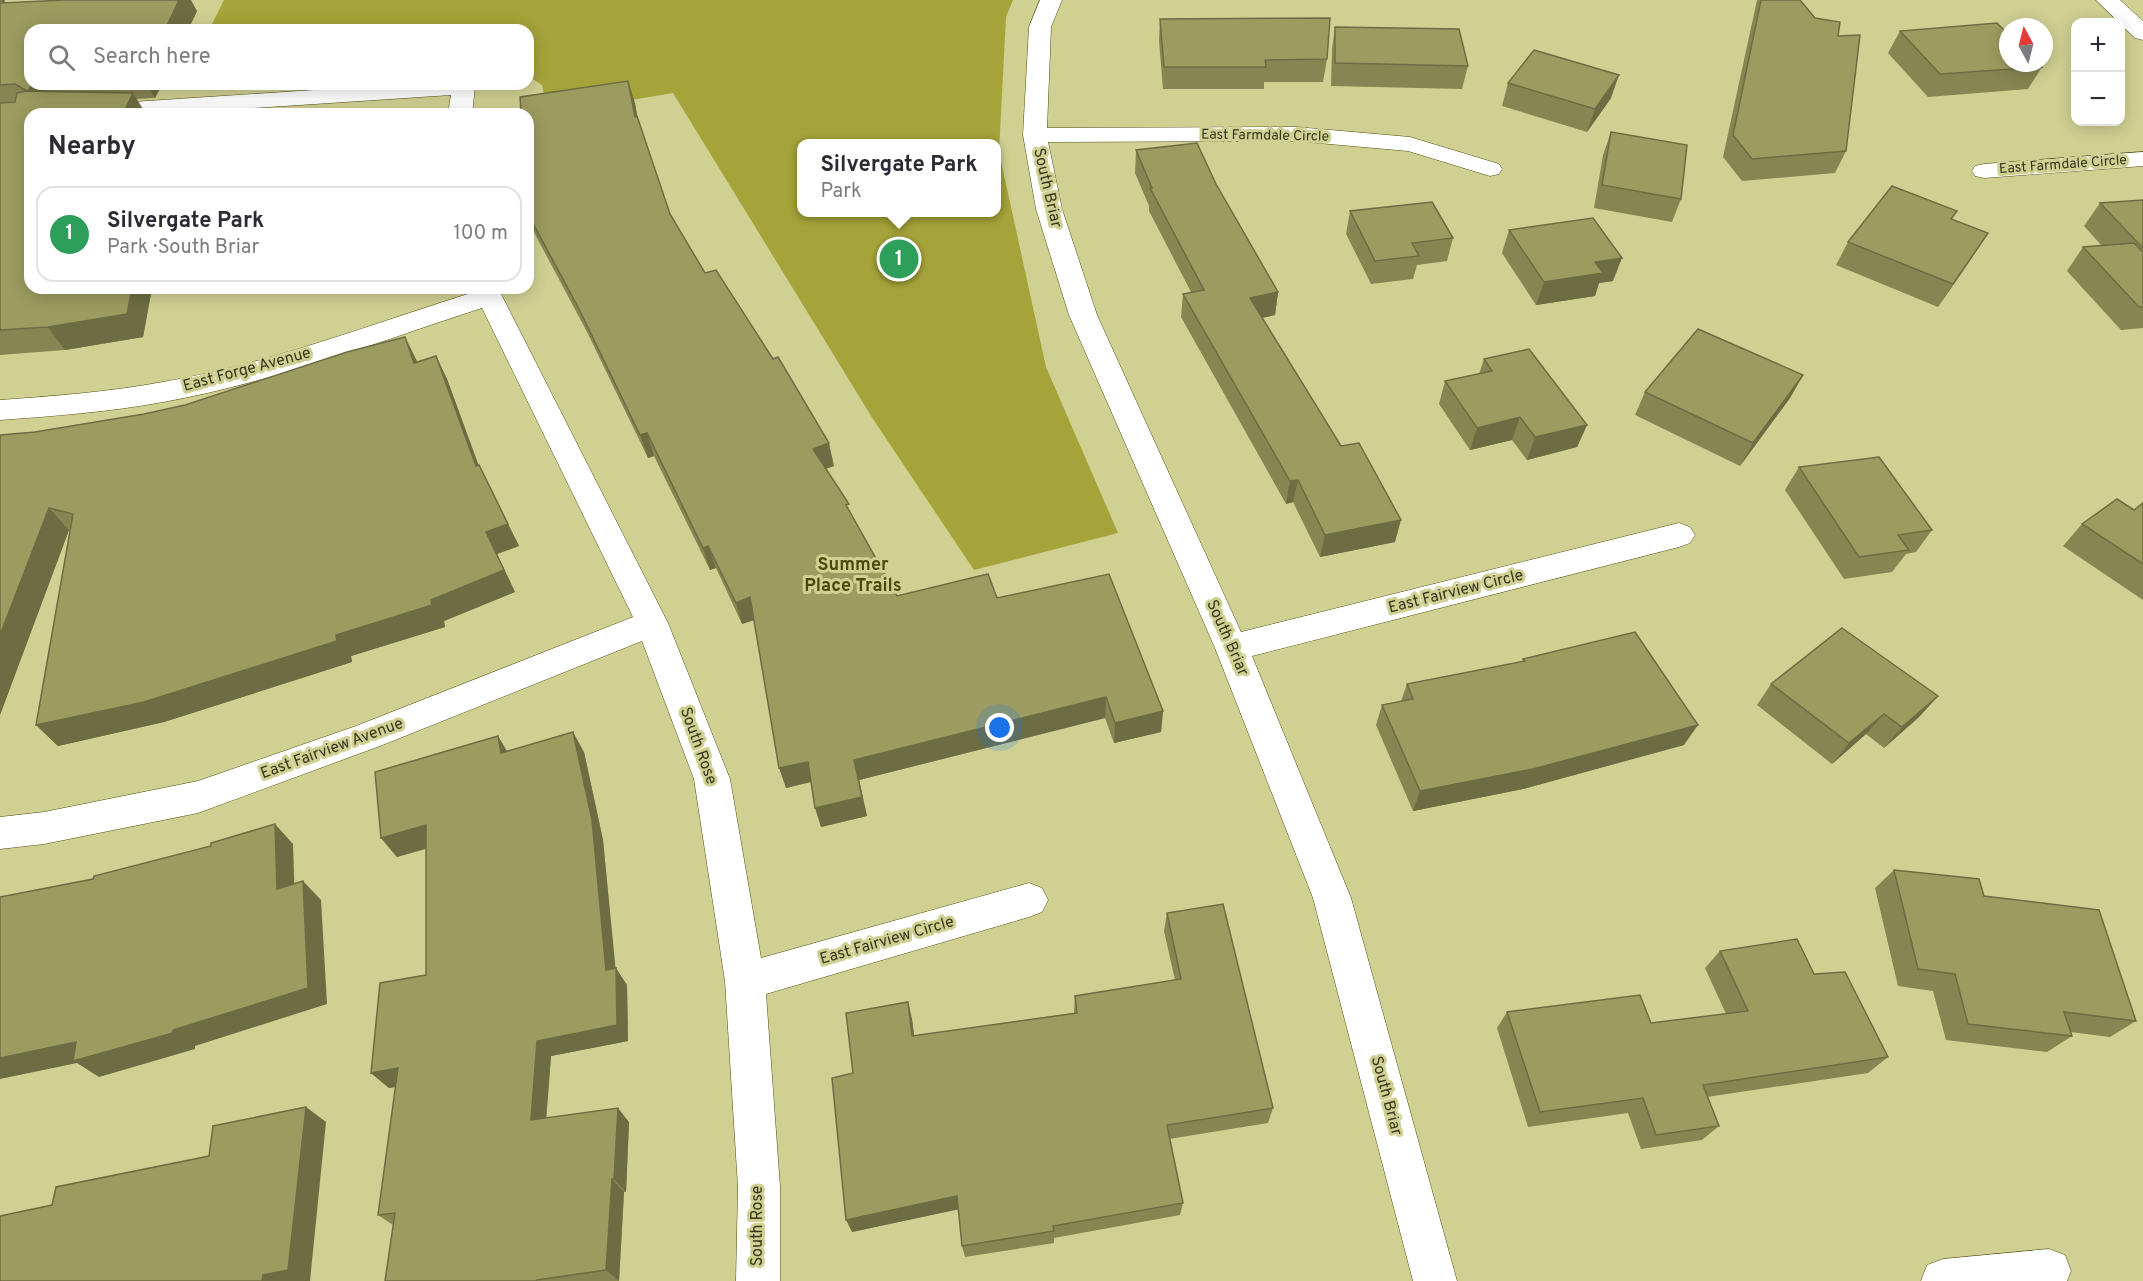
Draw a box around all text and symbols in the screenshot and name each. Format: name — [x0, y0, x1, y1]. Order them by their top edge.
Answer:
north arrow — [1999, 18, 2053, 72]
map controls — [2071, 18, 2125, 126]
button: + — [2071, 18, 2125, 72]
search box — [24, 24, 534, 90]
icon: search — [45, 41, 78, 74]
text: Search here — [93, 44, 211, 71]
button: − — [2071, 72, 2125, 126]
street label: East Farmdale Circle — [1201, 126, 1329, 146]
text: Nearby — [48, 131, 136, 164]
popup — [797, 139, 1001, 217]
street label: South Briar — [1028, 146, 1066, 230]
text: Silvergate Park — [820, 152, 978, 179]
street label: East Farmdale Circle — [1999, 152, 2127, 178]
text: Park — [820, 179, 862, 205]
text: Silvergate Park — [107, 208, 264, 235]
text: 1 — [66, 221, 74, 247]
text: 100 m — [453, 221, 508, 247]
text: Park · South Briar — [107, 235, 259, 261]
pin: 1 — [880, 236, 918, 282]
street label: East Forge Avenue — [181, 343, 313, 397]
district label: Summer Place Trails — [804, 554, 902, 598]
street label: East Fairview Circle — [1386, 566, 1526, 618]
street label: South Briar — [1201, 597, 1253, 679]
street label: South Rose — [675, 705, 721, 787]
your location — [985, 713, 1014, 742]
street label: East Fairview Avenue — [258, 714, 406, 784]
street label: East Fairview Circle — [818, 912, 956, 970]
street label: South Briar — [1366, 1054, 1406, 1138]
street label: South Rose — [748, 1186, 768, 1266]

